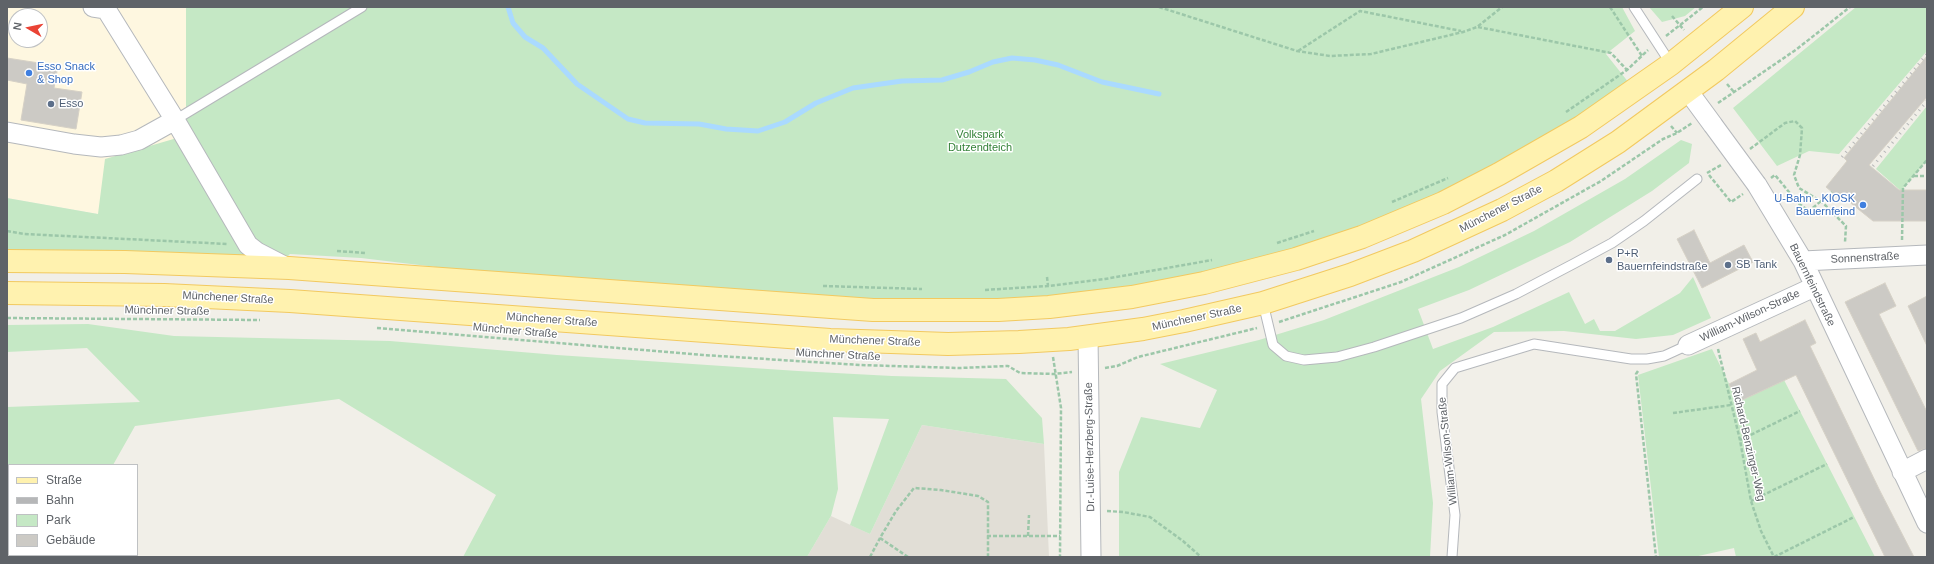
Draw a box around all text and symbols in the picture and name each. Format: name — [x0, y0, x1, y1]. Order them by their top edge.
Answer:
north arrow — [8, 8, 48, 48]
text: N — [11, 21, 24, 31]
place label: Esso Snack & Shop — [37, 60, 95, 86]
marker: Esso Snack & Shop — [24, 68, 34, 78]
place label: Esso — [59, 97, 83, 111]
marker: Esso — [46, 99, 56, 109]
park label: Volkspark Dutzendteich — [948, 128, 1012, 154]
street label: Münchener Straße — [1457, 182, 1545, 236]
place label: U-Bahn - KIOSK Bauernfeind — [1774, 192, 1855, 218]
marker: U-Bahn - KIOSK Bauernfeind — [1858, 200, 1868, 210]
street label: Bauernfeindstraße — [1786, 241, 1838, 329]
place label: P+R Bauernfeindstraße — [1617, 247, 1707, 273]
street label: Sonnenstraße — [1830, 250, 1900, 266]
marker: P+R Bauernfeindstraße — [1604, 255, 1614, 265]
place label: SB Tank — [1736, 258, 1777, 272]
marker: SB Tank — [1723, 260, 1733, 270]
street label: William-Wilson-Straße — [1698, 287, 1802, 345]
street label: Münchener Straße — [182, 289, 274, 307]
street label: Münchener Straße — [1151, 302, 1243, 334]
street label: Münchner Straße — [124, 304, 210, 318]
street label: Münchener Straße — [506, 310, 598, 330]
street label: Münchner Straße — [472, 321, 558, 341]
street label: Münchener Straße — [829, 333, 921, 349]
street label: Münchner Straße — [795, 346, 881, 364]
street label: Dr.-Luise-Herzberg-Straße — [1082, 382, 1098, 512]
street label: Richard-Benzinger-Weg — [1728, 385, 1768, 503]
street label: William-Wilson-Straße — [1436, 396, 1460, 506]
legend — [8, 464, 138, 556]
text: Straße — [46, 473, 82, 487]
text: Bahn — [46, 493, 74, 507]
text: Park — [46, 513, 71, 527]
text: Gebäude — [46, 533, 95, 547]

